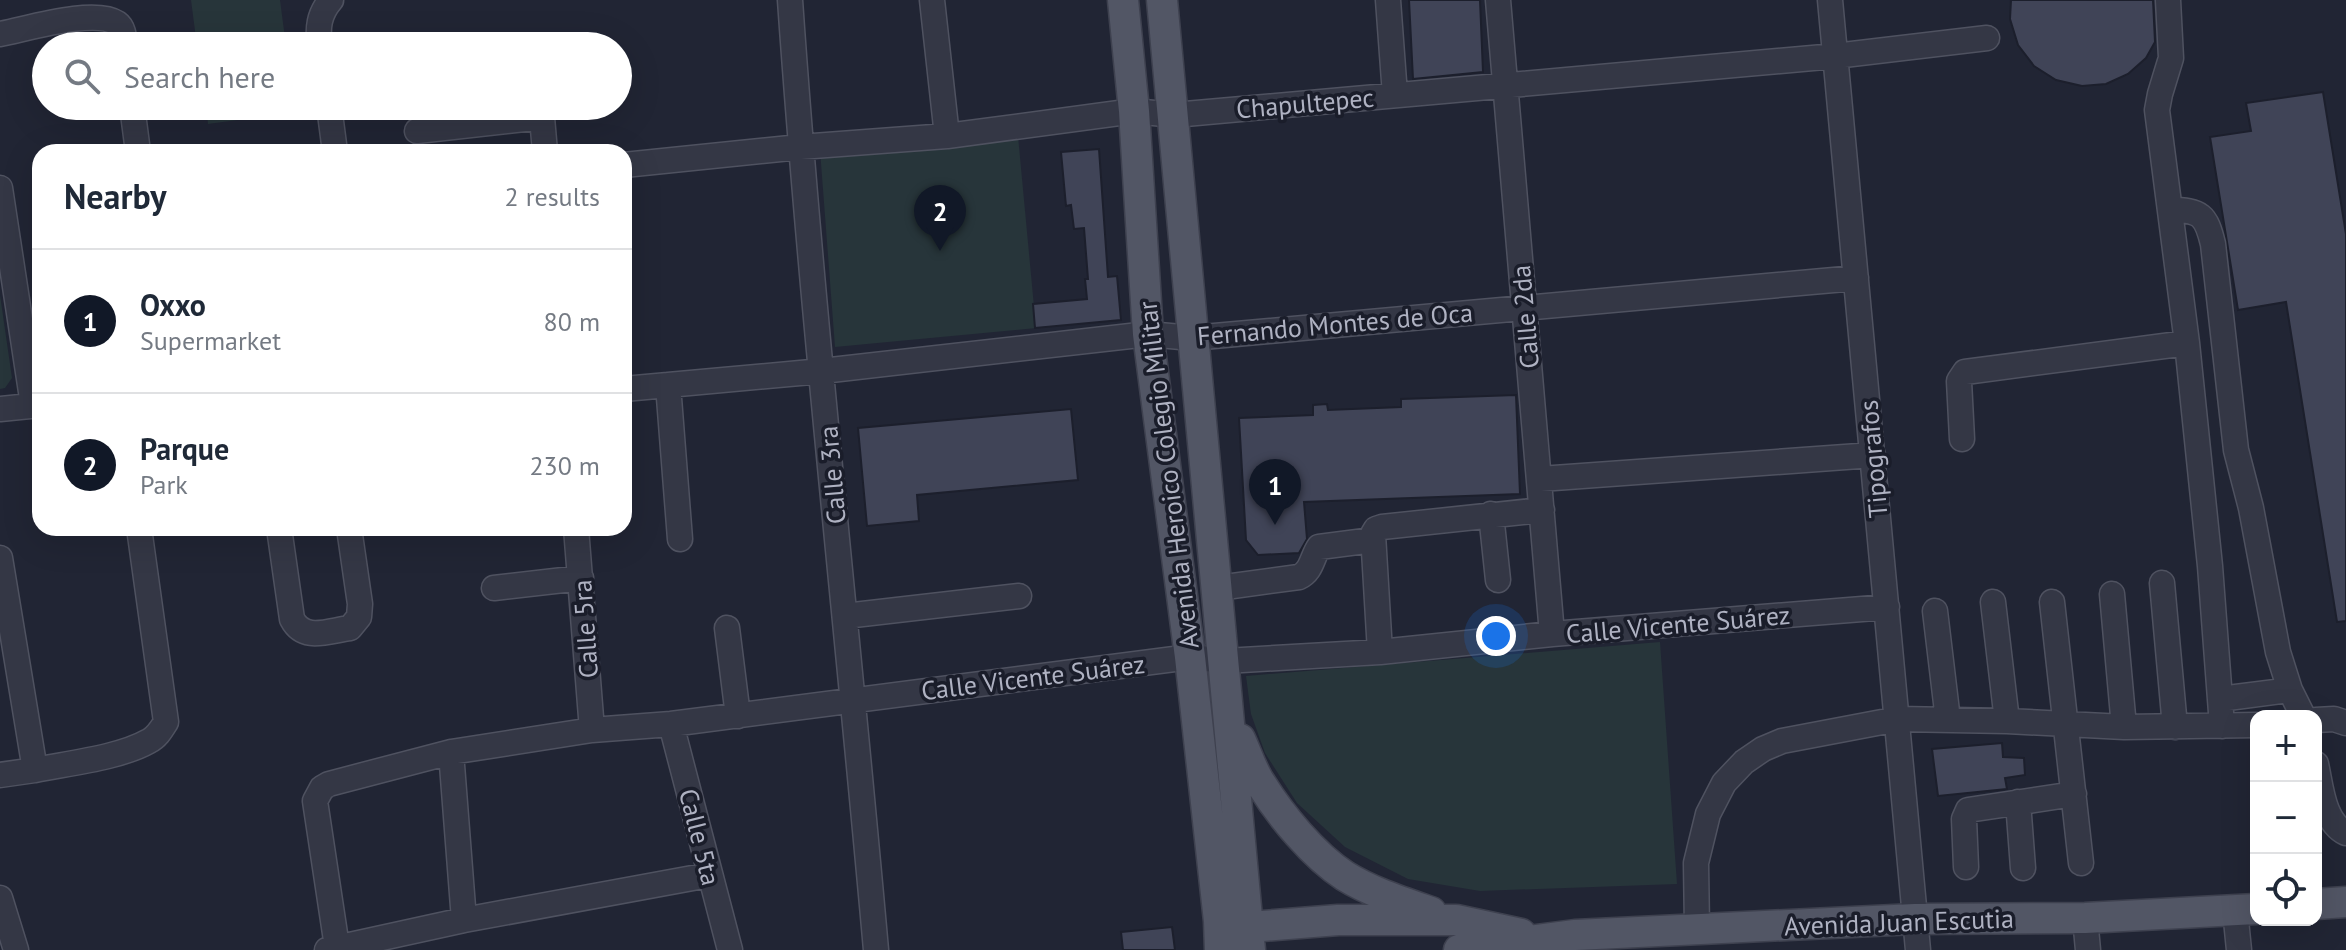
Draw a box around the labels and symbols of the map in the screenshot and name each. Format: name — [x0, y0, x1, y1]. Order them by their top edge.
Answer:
street label: Chapultepec — [1235, 81, 1375, 125]
pin: 2 — [914, 185, 966, 251]
street label: Calle 2da — [1504, 264, 1546, 370]
street label: Fernando Montes de Oca — [1196, 296, 1474, 352]
street label: Avenida Heroico Colegio Militar — [1130, 299, 1206, 651]
street label: Tipografos — [1851, 399, 1895, 519]
street label: Calle 3ra — [811, 424, 853, 526]
pin: 1 — [1249, 459, 1301, 525]
street label: Calle 5ra — [565, 579, 605, 679]
street label: Calle Vicente Suárez — [1565, 598, 1791, 650]
your location — [1476, 616, 1516, 656]
street label: Calle Vicente Suárez — [919, 647, 1147, 707]
street label: Calle 5ta — [672, 785, 728, 889]
street label: Avenida Juan Escutia — [1784, 902, 2014, 942]

